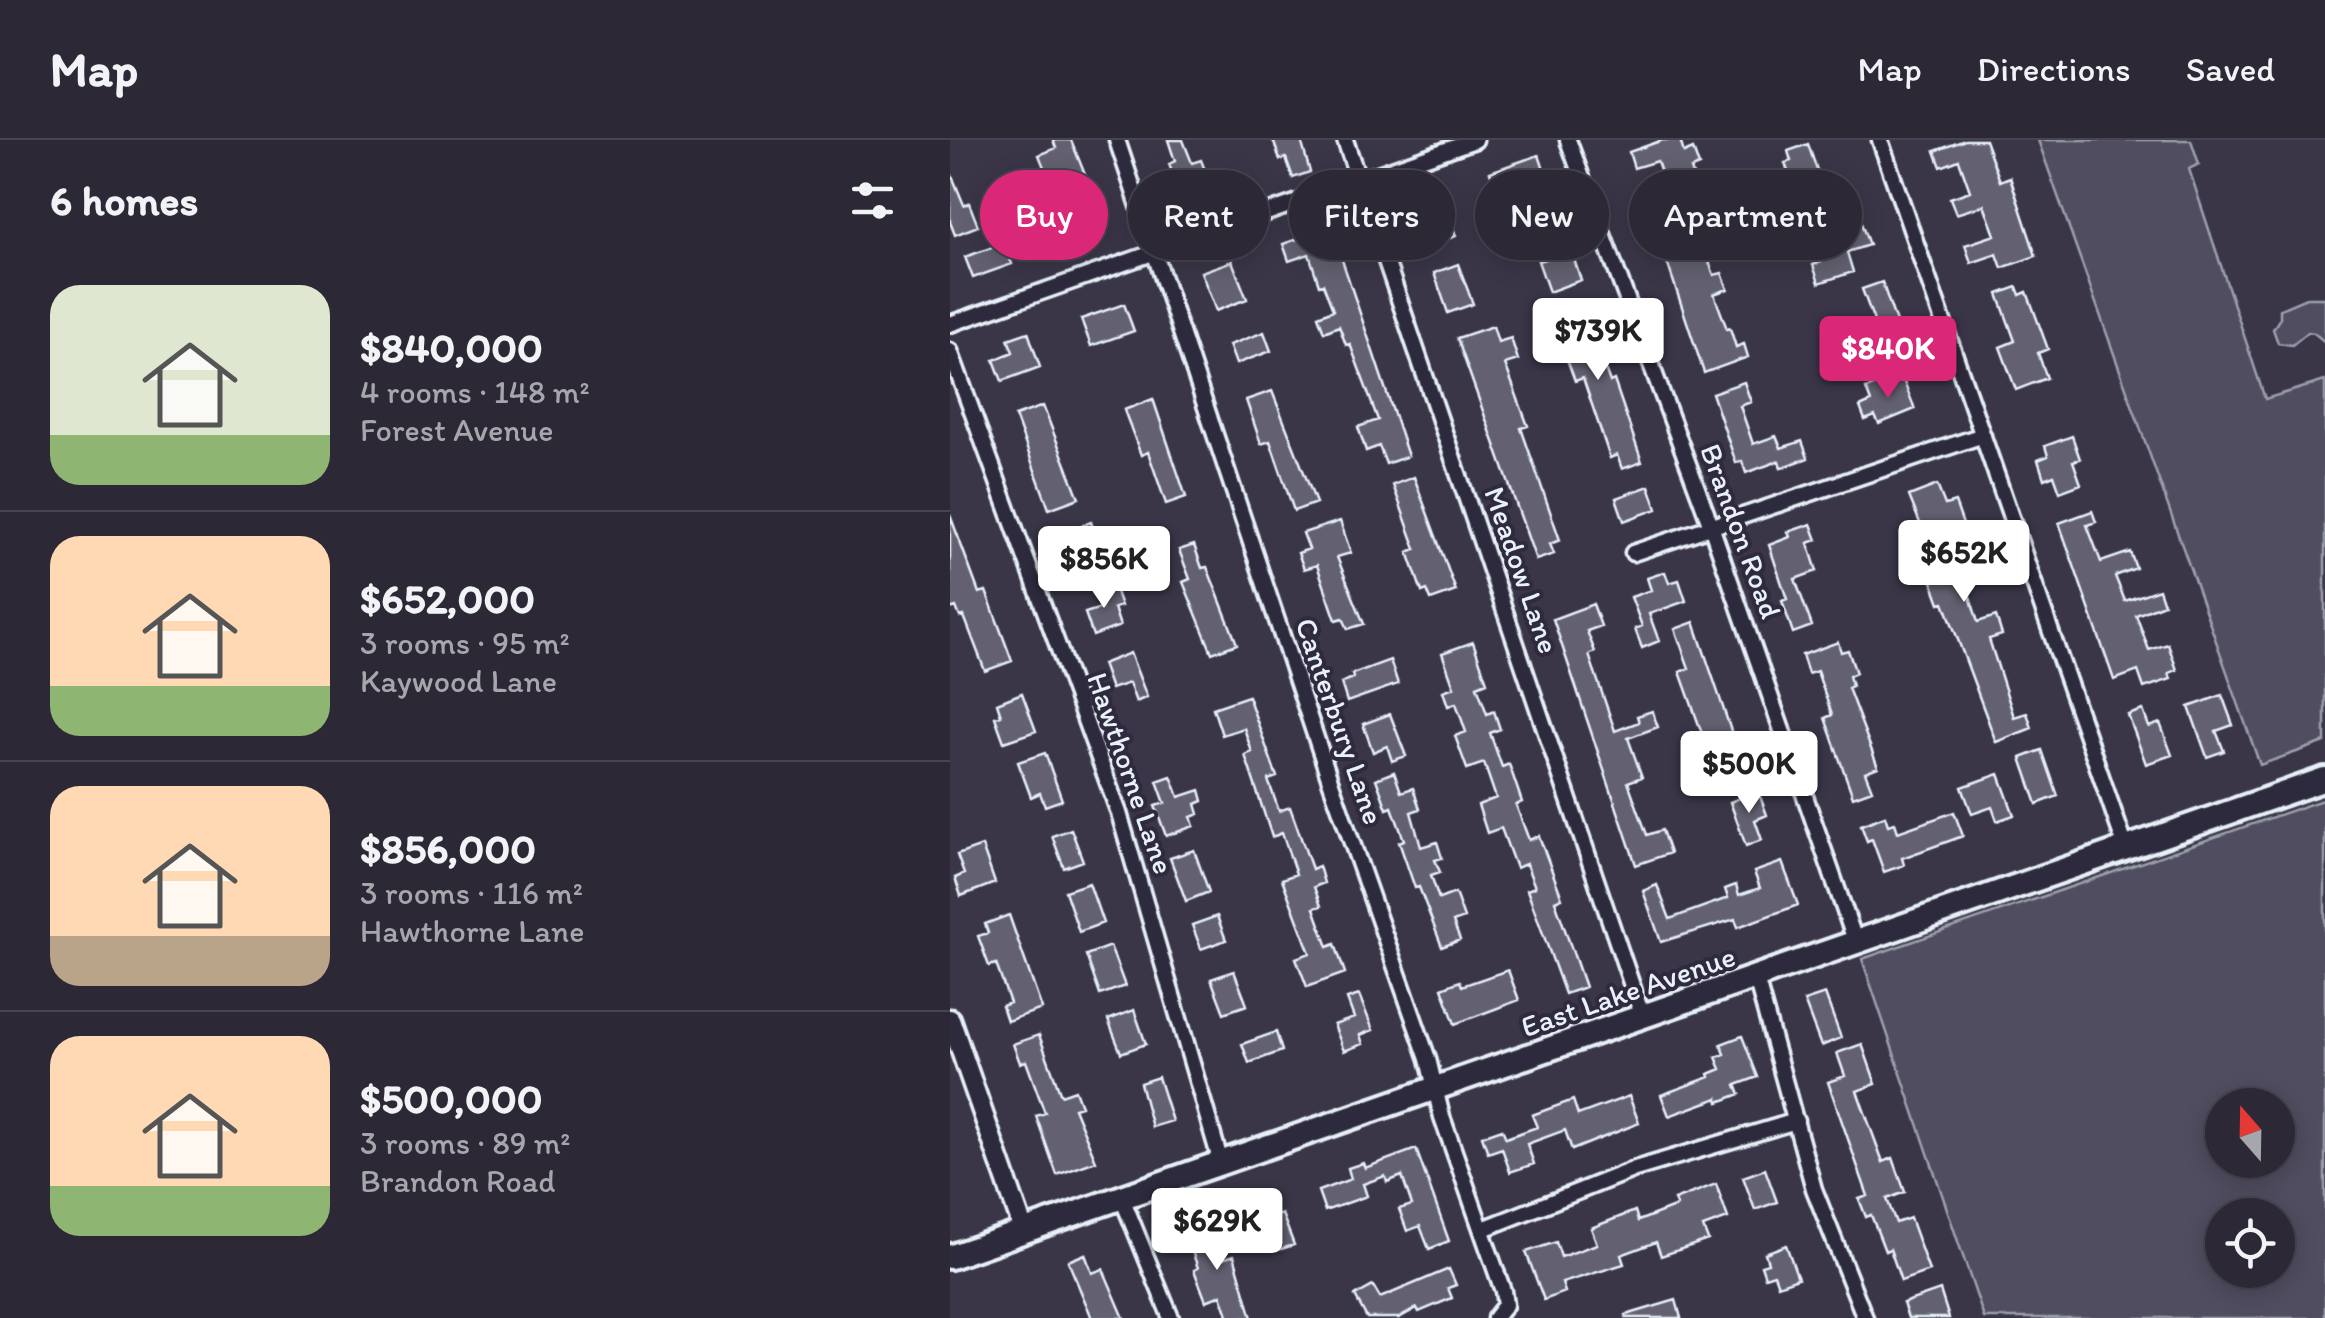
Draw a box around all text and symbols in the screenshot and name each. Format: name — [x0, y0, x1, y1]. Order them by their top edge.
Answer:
text: Map — [50, 40, 138, 98]
text: Map — [1858, 48, 1922, 90]
text: Directions — [1977, 48, 2131, 90]
text: Saved — [2186, 48, 2275, 90]
chip: Buy — [980, 170, 1108, 260]
chip: Rent — [1128, 170, 1269, 260]
chip: Filters — [1289, 170, 1455, 260]
chip: New — [1475, 170, 1609, 260]
chip: Apartment — [1629, 170, 1862, 260]
icon: filters — [845, 173, 900, 228]
text: 6 homes — [50, 175, 198, 226]
pin: $739K — [1528, 298, 1668, 383]
text: $739K — [1555, 311, 1641, 349]
pin: $840K — [1818, 316, 1958, 401]
text: $840,000 — [360, 322, 543, 373]
icon: home — [130, 325, 250, 445]
text: $840K — [1841, 329, 1935, 367]
text: 4 rooms · 148 m² — [360, 373, 590, 411]
text: Forest Avenue — [360, 411, 553, 449]
street label: Brandon Road — [1692, 439, 1790, 623]
street label: Meadow Lane — [1476, 482, 1568, 658]
pin: $652K — [1894, 520, 2034, 605]
pin: $856K — [1034, 526, 1174, 611]
text: $652K — [1920, 533, 2008, 571]
text: $856K — [1060, 539, 1148, 577]
text: $652,000 — [360, 573, 535, 624]
icon: home — [130, 576, 250, 696]
street label: Canterbury Lane — [1287, 613, 1393, 829]
text: 3 rooms · 95 m² — [360, 624, 570, 662]
text: Kaywood Lane — [360, 662, 557, 700]
street label: Hawthorne Lane — [1079, 668, 1183, 878]
pin: $500K — [1679, 731, 1819, 816]
text: $500K — [1703, 744, 1795, 782]
text: $856,000 — [360, 823, 536, 874]
icon: home — [130, 826, 250, 946]
text: 3 rooms · 116 m² — [360, 874, 583, 912]
text: Hawthorne Lane — [360, 912, 584, 950]
street label: East Lake Avenue — [1516, 937, 1740, 1045]
text: $500,000 — [360, 1073, 543, 1124]
icon: home — [130, 1076, 250, 1196]
north arrow — [2205, 1088, 2295, 1178]
map controls — [2205, 1088, 2295, 1288]
text: 3 rooms · 89 m² — [360, 1124, 571, 1162]
text: Brandon Road — [360, 1162, 555, 1200]
pin: $629K — [1147, 1188, 1287, 1273]
button: locate — [2205, 1198, 2295, 1288]
text: $629K — [1173, 1201, 1261, 1239]

